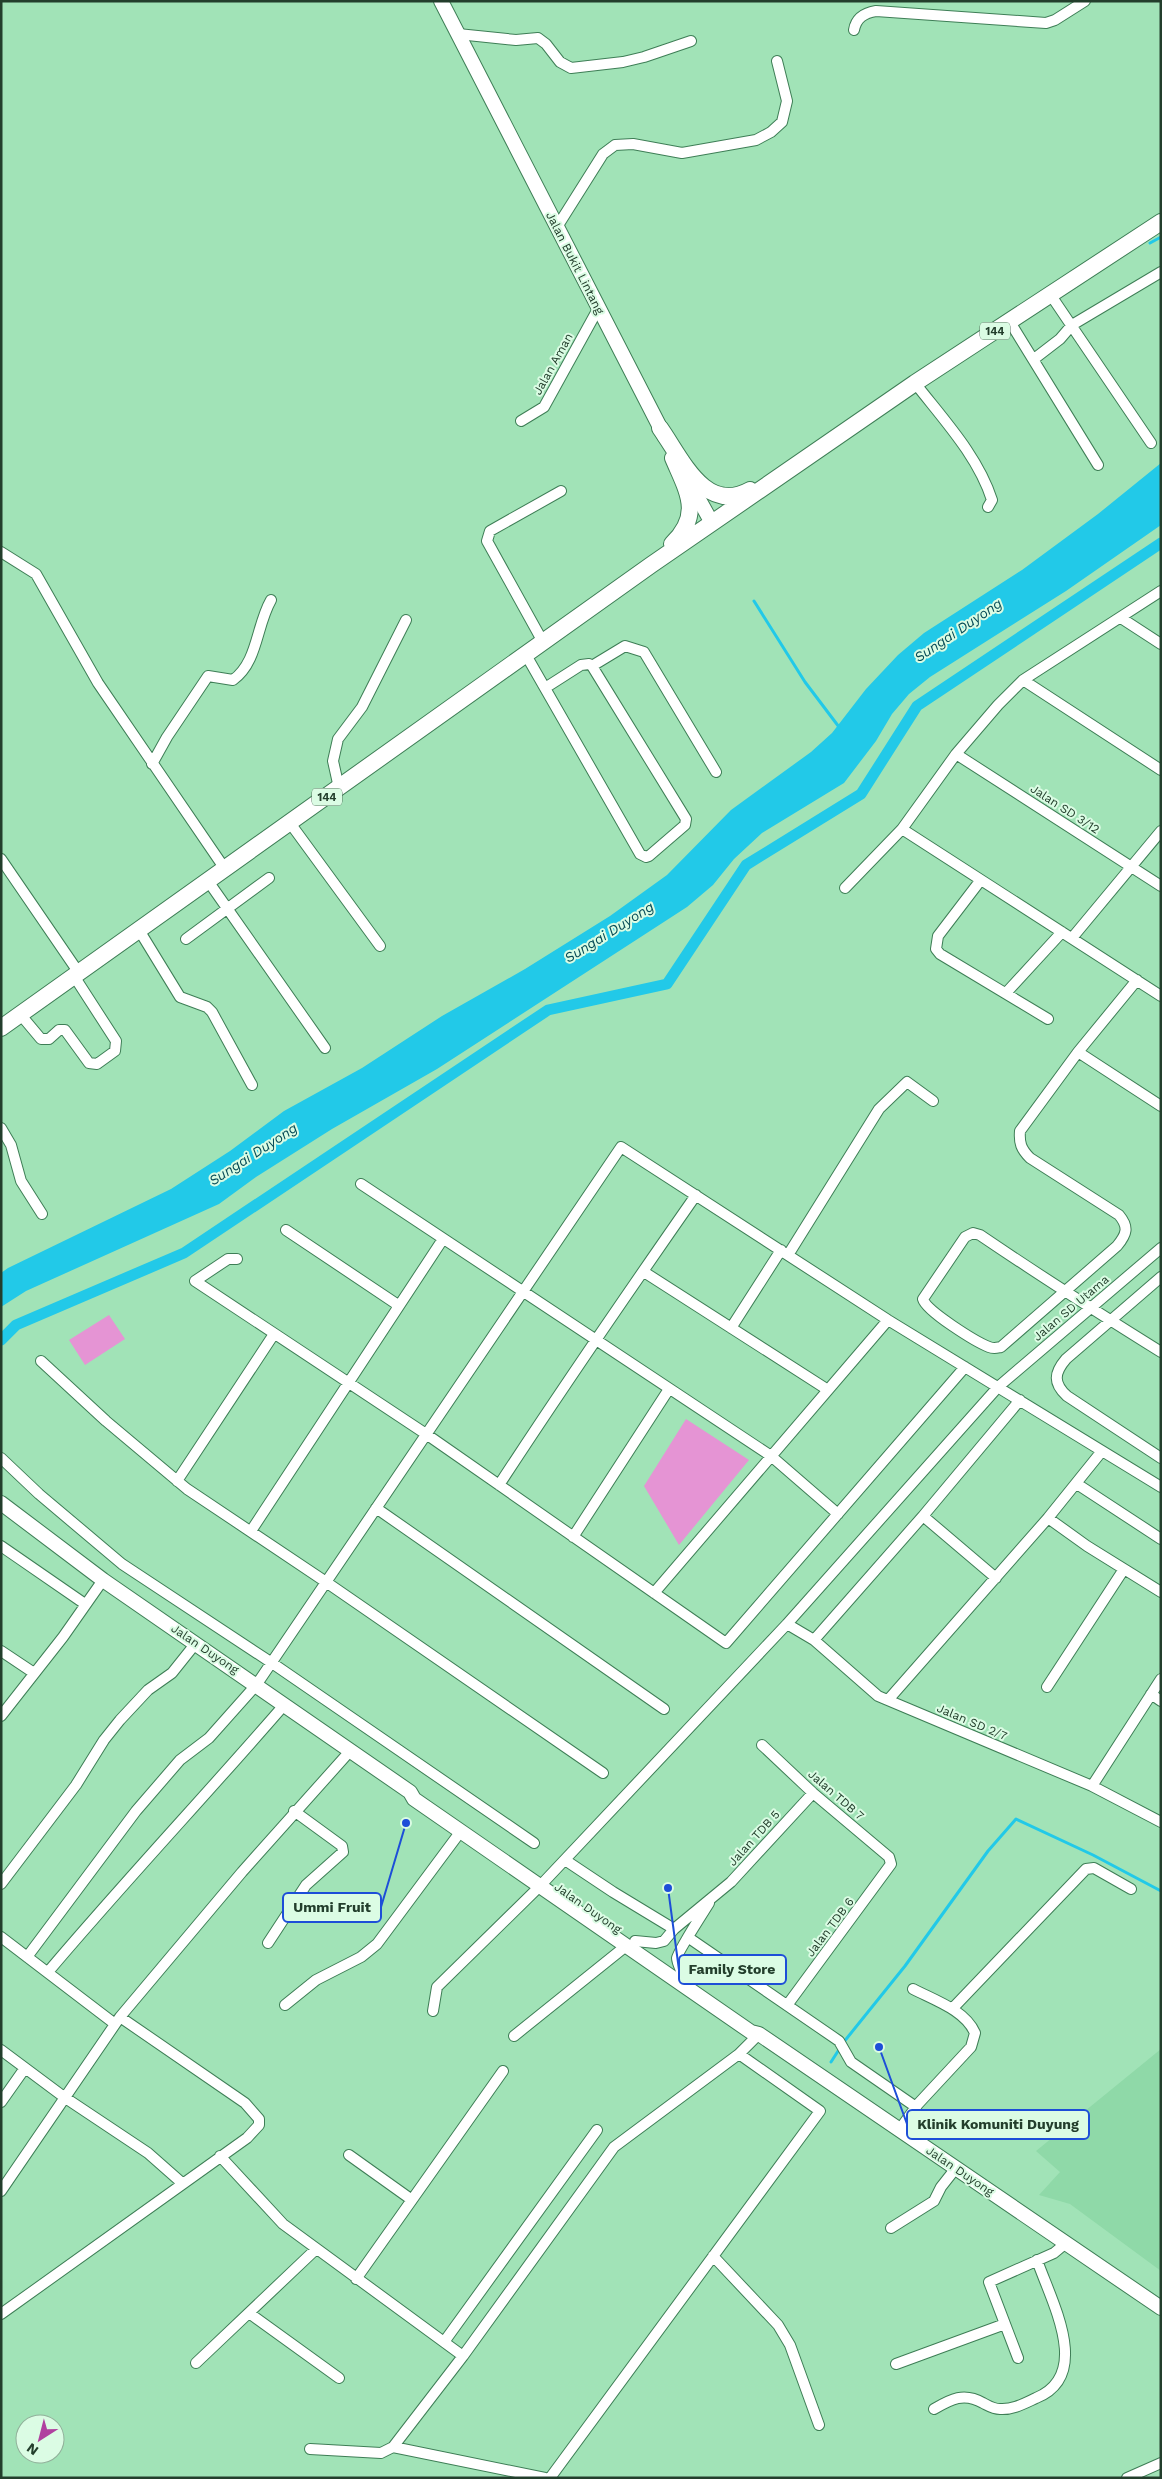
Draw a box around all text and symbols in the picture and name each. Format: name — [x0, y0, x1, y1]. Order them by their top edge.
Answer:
street label: Jalan Bukit Lintang — [543, 209, 607, 317]
road number: 144 — [980, 322, 1010, 340]
street label: Jalan Aman — [530, 331, 576, 397]
water label: Sungai Duyong — [911, 595, 1005, 665]
street label: Jalan SD 3/12 — [1028, 781, 1102, 837]
road number: 144 — [312, 789, 342, 806]
water label: Sungai Duyong — [561, 898, 657, 966]
water label: Sungai Duyong — [206, 1119, 301, 1189]
street label: Jalan SD Utama — [1030, 1272, 1112, 1344]
street label: Jalan Duyong — [168, 1621, 242, 1677]
street label: Jalan SD 2/7 — [935, 1701, 1009, 1743]
street label: Jalan TDB 7 — [805, 1767, 867, 1823]
street label: Jalan TDB 5 — [725, 1807, 783, 1869]
street label: Jalan Duyong — [552, 1880, 625, 1937]
callout: Ummi Fruit — [283, 1893, 381, 1922]
street label: Jalan TDB 6 — [803, 1895, 857, 1959]
text: Ummi Fruit — [293, 1899, 371, 1915]
callout: Family Store — [679, 1955, 786, 1984]
text: Family Store — [689, 1961, 775, 1977]
callout: Klinik Komuniti Duyung — [907, 2110, 1089, 2139]
text: Klinik Komuniti Duyung — [917, 2116, 1079, 2132]
street label: Jalan Duyong — [923, 2143, 997, 2199]
north arrow — [15, 2414, 65, 2464]
text: N — [23, 2440, 41, 2459]

